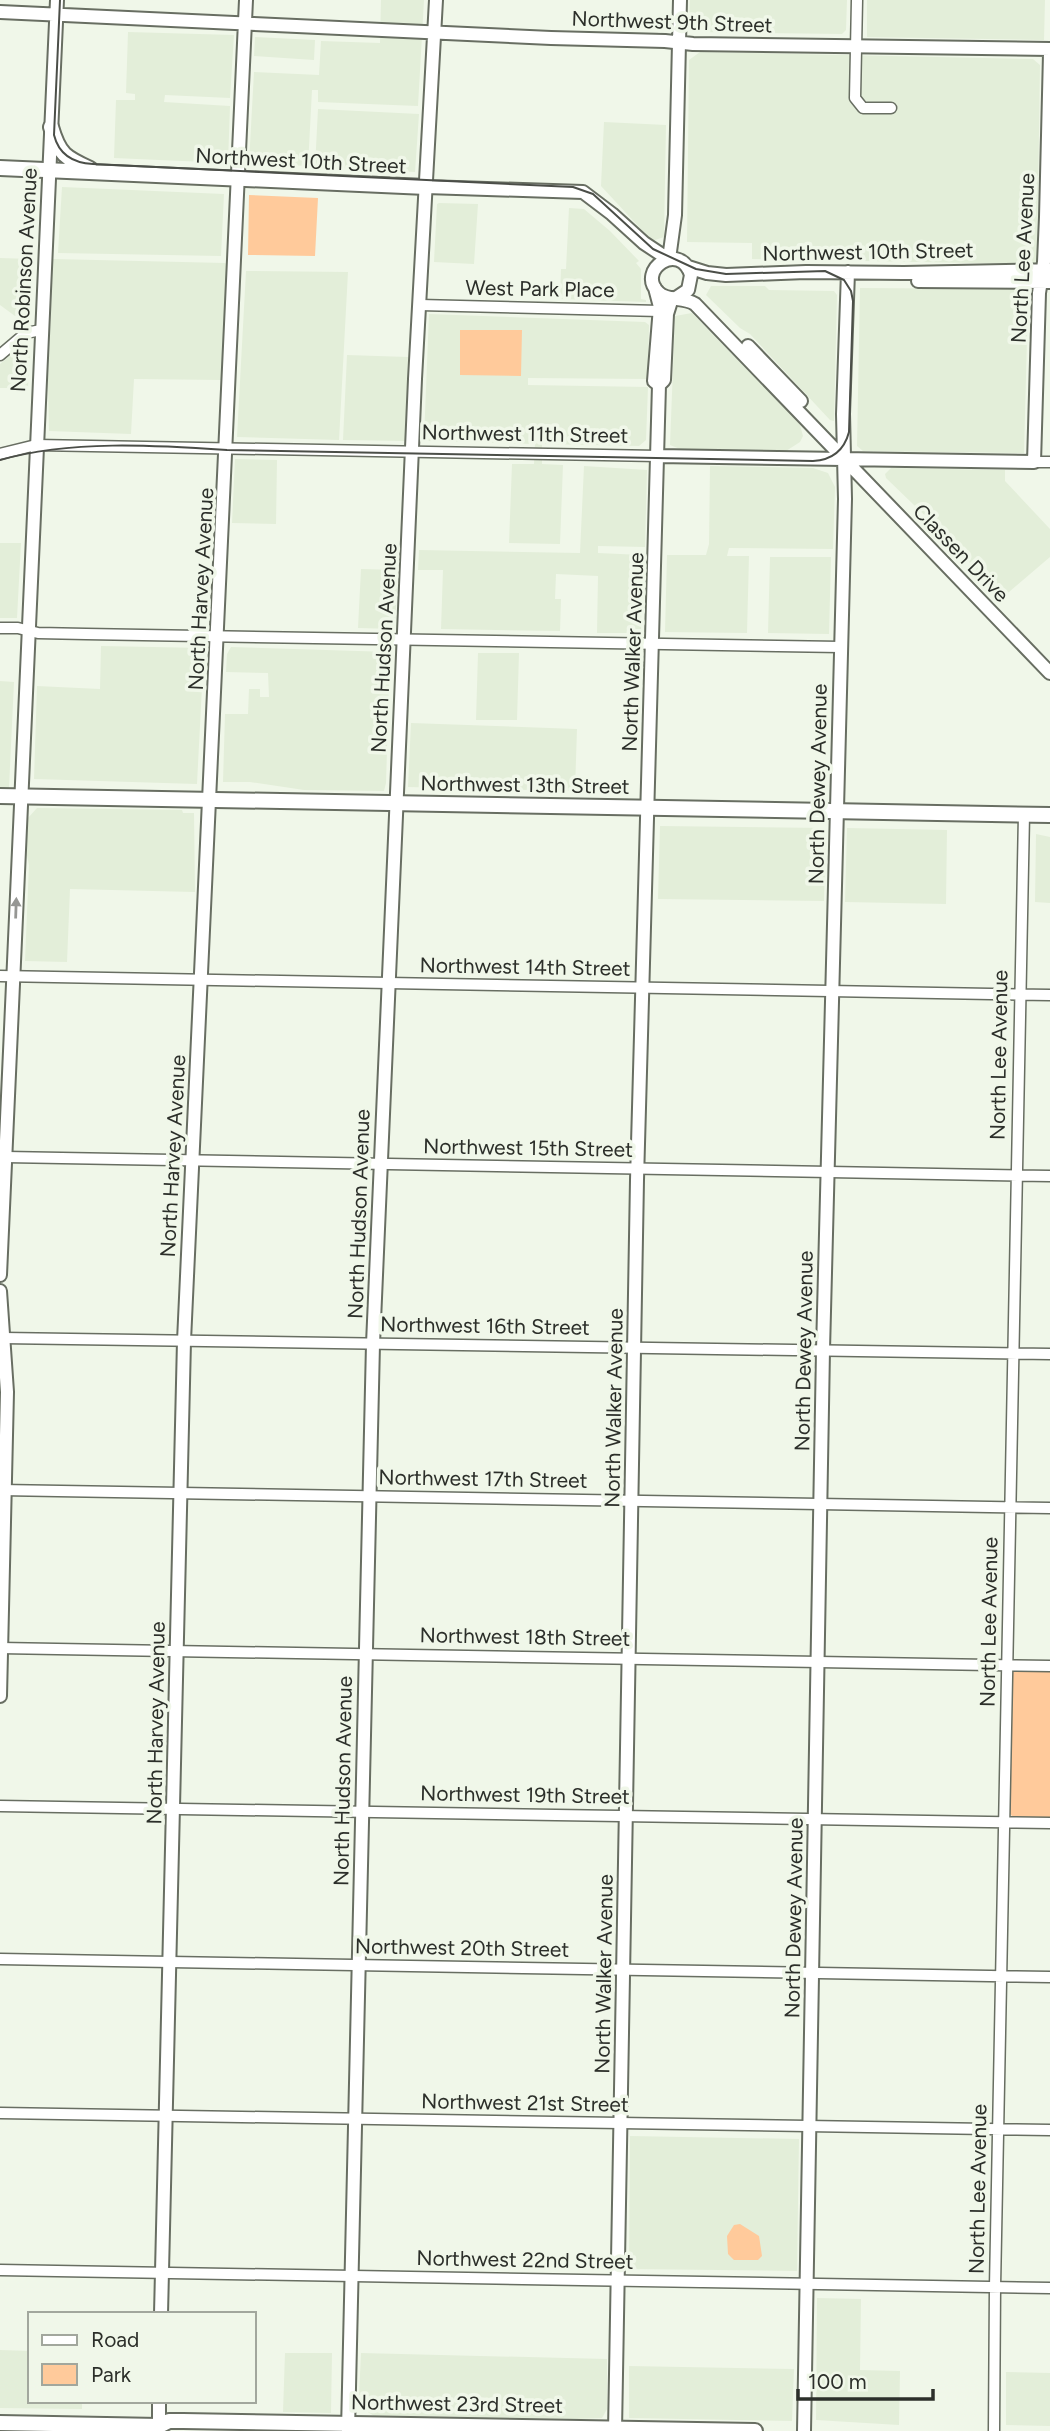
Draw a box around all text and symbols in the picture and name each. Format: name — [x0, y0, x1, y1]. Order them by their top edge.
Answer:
street label: Northwest 9th Street — [571, 5, 773, 38]
street label: Northwest 10th Street — [195, 142, 407, 179]
street label: North Robinson Avenue — [5, 167, 42, 393]
street label: North Lee Avenue — [1006, 172, 1039, 344]
street label: Northwest 10th Street — [762, 237, 974, 266]
street label: West Park Place — [465, 275, 615, 302]
street label: Northwest 11th Street — [421, 419, 629, 448]
street label: North Harvey Avenue — [183, 487, 218, 691]
street label: Classen Drive — [908, 498, 1014, 607]
street label: North Hudson Avenue — [366, 542, 401, 754]
street label: North Walker Avenue — [617, 552, 648, 752]
street label: North Dewey Avenue — [803, 683, 832, 885]
street label: Northwest 13th Street — [420, 770, 630, 799]
one-way arrow — [10, 897, 21, 919]
street label: Northwest 14th Street — [419, 952, 631, 981]
street label: North Lee Avenue — [985, 970, 1012, 1140]
street label: North Harvey Avenue — [155, 1054, 190, 1258]
street label: North Hudson Avenue — [342, 1109, 375, 1319]
street label: Northwest 15th Street — [423, 1133, 633, 1162]
street label: North Dewey Avenue — [789, 1250, 818, 1452]
street label: North Walker Avenue — [599, 1308, 628, 1508]
street label: Northwest 16th Street — [380, 1311, 590, 1340]
street label: Northwest 17th Street — [378, 1464, 588, 1493]
street label: North Lee Avenue — [975, 1537, 1002, 1707]
street label: North Harvey Avenue — [141, 1621, 170, 1825]
street label: Northwest 18th Street — [419, 1622, 631, 1651]
street label: North Hudson Avenue — [328, 1676, 357, 1886]
street label: Northwest 19th Street — [420, 1780, 630, 1809]
street label: North Dewey Avenue — [779, 1817, 808, 2019]
street label: North Walker Avenue — [589, 1874, 618, 2074]
street label: Northwest 20th Street — [355, 1933, 570, 1962]
street label: Northwest 21st Street — [421, 2088, 629, 2117]
street label: North Lee Avenue — [964, 2104, 991, 2274]
street label: Northwest 22nd Street — [416, 2245, 634, 2274]
legend — [28, 2312, 256, 2403]
text: Road — [91, 2327, 139, 2352]
scale bar — [798, 2358, 933, 2402]
text: Park — [91, 2362, 132, 2387]
text: 100 m — [808, 2369, 867, 2394]
street label: Northwest 23rd Street — [351, 2389, 563, 2418]

